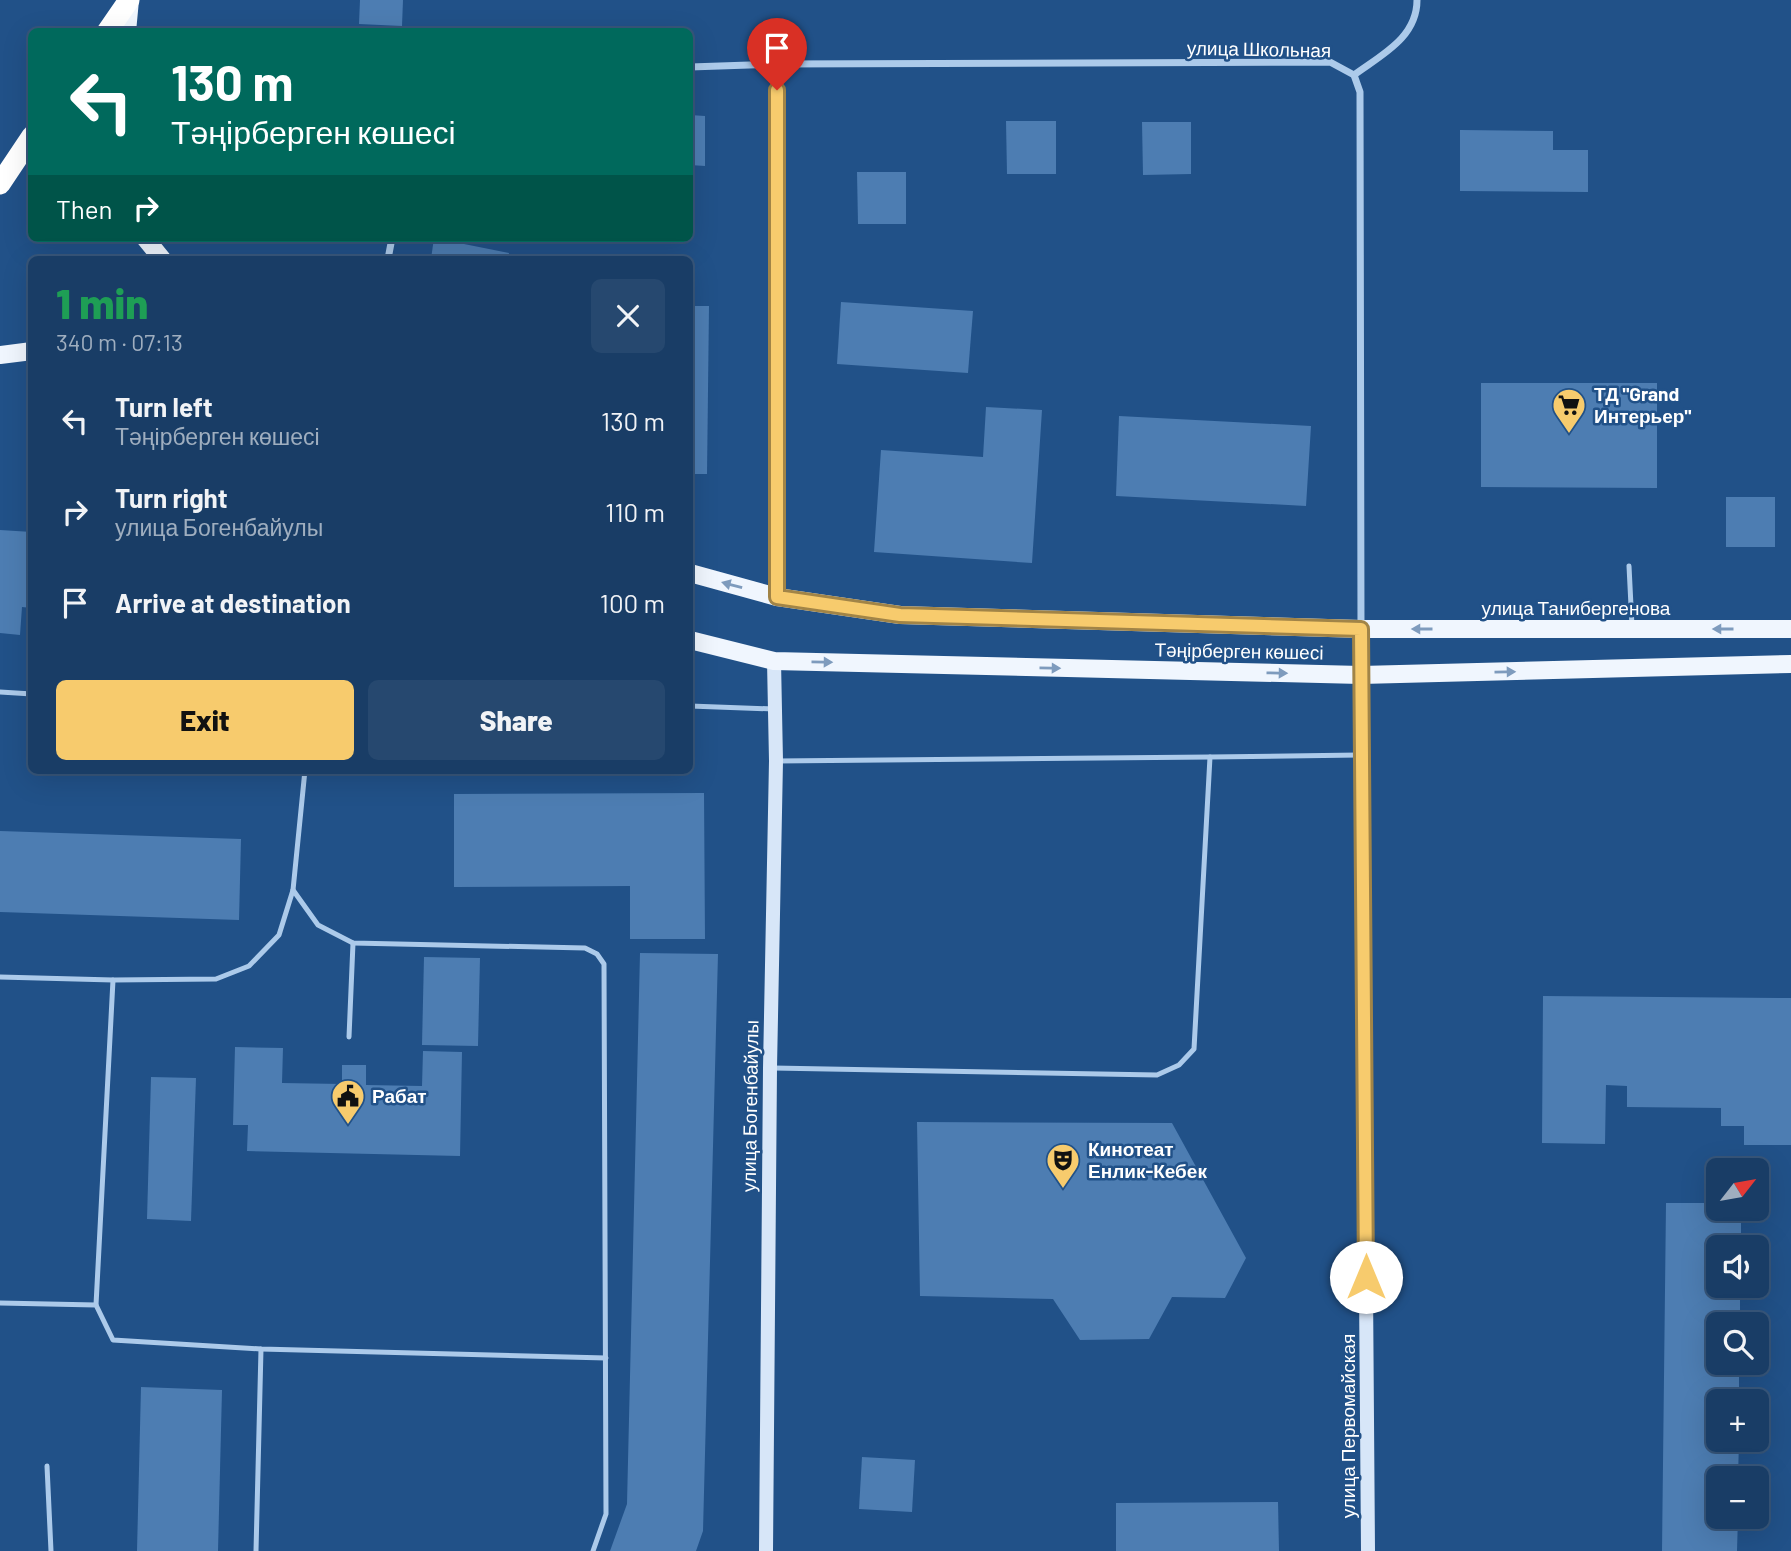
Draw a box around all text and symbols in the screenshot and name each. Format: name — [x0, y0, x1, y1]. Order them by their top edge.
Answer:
pin — [747, 18, 807, 90]
icon: arrive — [758, 29, 796, 67]
street label: улица Школьная — [1187, 36, 1331, 61]
text: 130 m — [171, 52, 293, 111]
icon: left — [56, 56, 147, 147]
text: Тәңірберген көшесі — [171, 112, 456, 150]
icon: right — [127, 189, 165, 227]
text: Then — [56, 193, 113, 224]
text: 1 min — [56, 277, 148, 327]
button: close — [591, 279, 665, 353]
text: 340 m · 07:13 — [56, 328, 183, 356]
place label: ТД "Grand Интерьер" — [1594, 382, 1691, 427]
supermarket icon: ТД "Grand Интерьер" — [1550, 386, 1588, 435]
text: Turn left — [115, 391, 213, 422]
icon: left — [56, 402, 94, 440]
text: 130 m — [601, 405, 665, 436]
text: Тәңірберген көшесі — [115, 422, 320, 450]
text: Turn right — [115, 482, 228, 513]
icon: right — [56, 493, 94, 531]
text: 110 m — [605, 496, 665, 527]
text: улица Богенбайулы — [115, 513, 323, 541]
one-way arrow — [721, 579, 742, 589]
icon: arrive — [56, 584, 94, 622]
text: Arrive at destination — [115, 587, 351, 618]
text: 100 m — [600, 587, 665, 618]
street label: улица Танибергенова — [1482, 596, 1671, 619]
one-way arrow — [1411, 623, 1433, 635]
one-way arrow — [1712, 623, 1734, 635]
street label: Тәңірберген көшесі — [1154, 638, 1324, 663]
one-way arrow — [812, 657, 834, 668]
one-way arrow — [1039, 662, 1061, 674]
one-way arrow — [1494, 666, 1516, 677]
one-way arrow — [1267, 668, 1289, 679]
button: Exit — [56, 680, 354, 760]
button: Share — [368, 680, 665, 760]
street label: улица Богенбайулы — [737, 1020, 763, 1192]
public building icon: Рабат — [329, 1077, 367, 1126]
place label: Рабат — [372, 1084, 427, 1107]
place label: Кинотеат Енлик-Кебек — [1088, 1137, 1207, 1182]
theatre icon: Кинотеат Енлик-Кебек — [1044, 1141, 1082, 1190]
north arrow — [1706, 1158, 1769, 1222]
map controls — [1706, 1158, 1769, 1529]
button: sound — [1706, 1235, 1769, 1298]
position arrow — [1329, 1240, 1403, 1314]
button: search — [1706, 1312, 1769, 1375]
street label: улица Первомайская — [1336, 1334, 1359, 1518]
button: + — [1706, 1389, 1769, 1452]
button: − — [1706, 1466, 1769, 1529]

